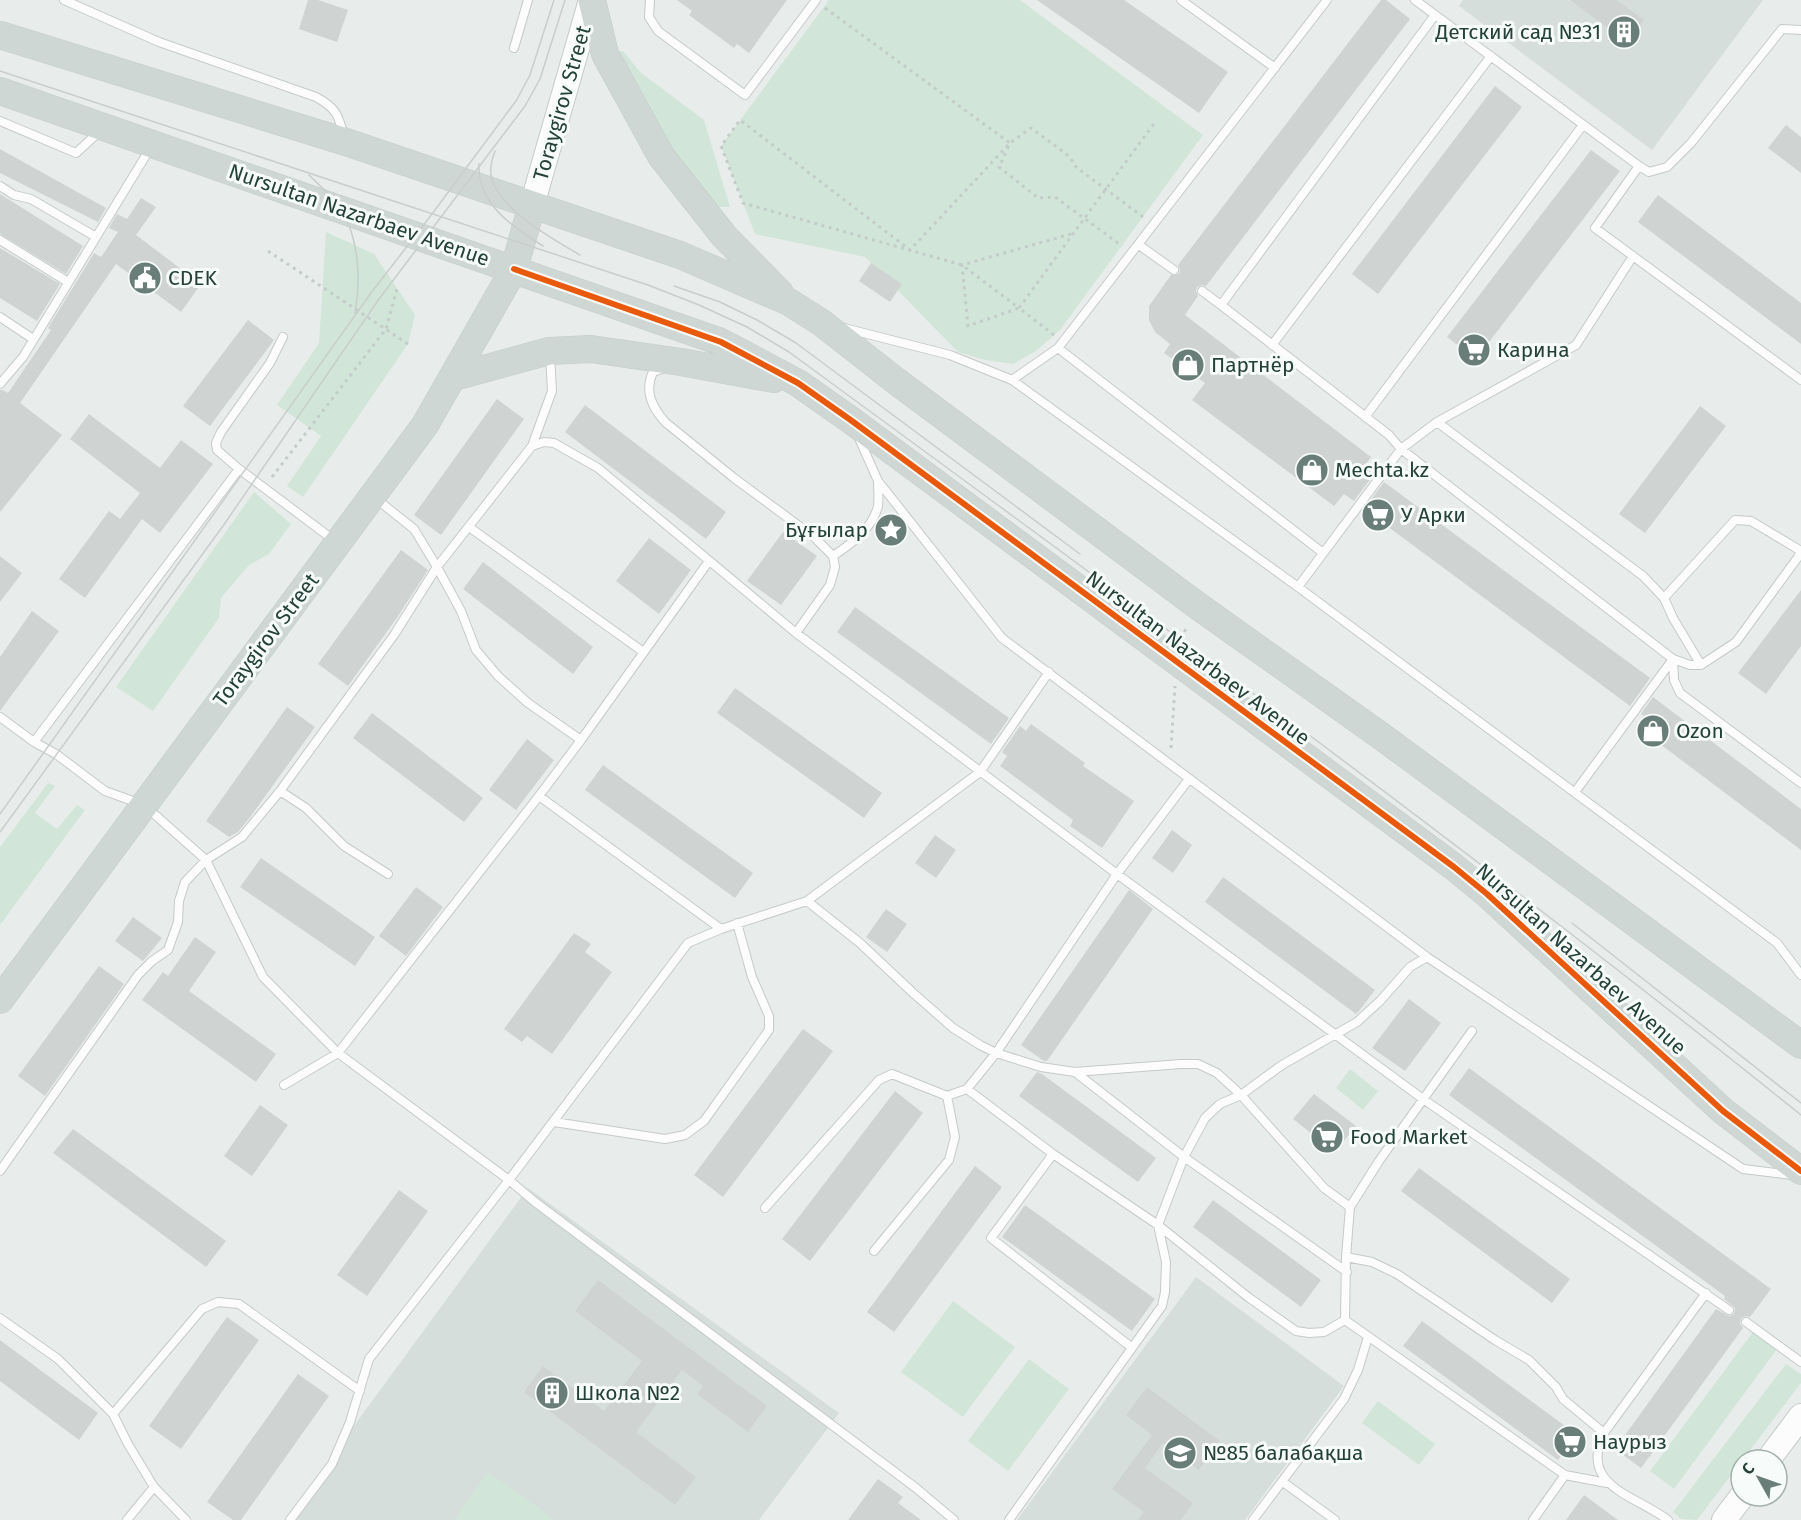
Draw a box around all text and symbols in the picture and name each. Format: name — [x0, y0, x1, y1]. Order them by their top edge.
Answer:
building icon: Детский сад №31 — [1606, 14, 1642, 50]
place label: Детский сад №31 — [1434, 19, 1601, 45]
street label: Toraygirov Street — [527, 22, 597, 184]
street label: Nursultan Nazarbaev Avenue — [225, 158, 493, 272]
public building icon: CDEK — [127, 260, 163, 296]
place label: CDEK — [168, 265, 218, 291]
supermarket icon: Карина — [1456, 332, 1492, 368]
place label: Карина — [1497, 337, 1570, 363]
shop icon: Партнёр — [1170, 347, 1206, 383]
place label: Партнёр — [1211, 352, 1294, 378]
shop icon: Mechta.kz — [1294, 452, 1330, 488]
place label: Mechta.kz — [1335, 457, 1429, 483]
supermarket icon: У Арки — [1360, 497, 1396, 533]
place label: У Арки — [1401, 502, 1466, 528]
place icon: Бұғылар — [873, 512, 909, 548]
place label: Бұғылар — [785, 517, 868, 543]
street label: Nursultan Nazarbaev Avenue — [1081, 565, 1315, 751]
street label: Toraygirov Street — [207, 568, 325, 712]
shop icon: Ozon — [1635, 713, 1671, 749]
place label: Ozon — [1676, 718, 1724, 744]
street label: Nursultan Nazarbaev Avenue — [1470, 858, 1692, 1060]
supermarket icon: Food Market — [1309, 1119, 1345, 1155]
place label: Food Market — [1350, 1124, 1468, 1150]
building icon: Школа №2 — [534, 1375, 570, 1411]
place label: Школа №2 — [575, 1380, 680, 1406]
supermarket icon: Наурыз — [1552, 1424, 1588, 1460]
place label: Наурыз — [1593, 1429, 1667, 1455]
school or university icon: №85 балабақша — [1162, 1435, 1198, 1471]
place label: №85 балабақша — [1203, 1440, 1364, 1466]
north arrow — [1729, 1448, 1789, 1508]
text: С — [1738, 1458, 1759, 1478]

